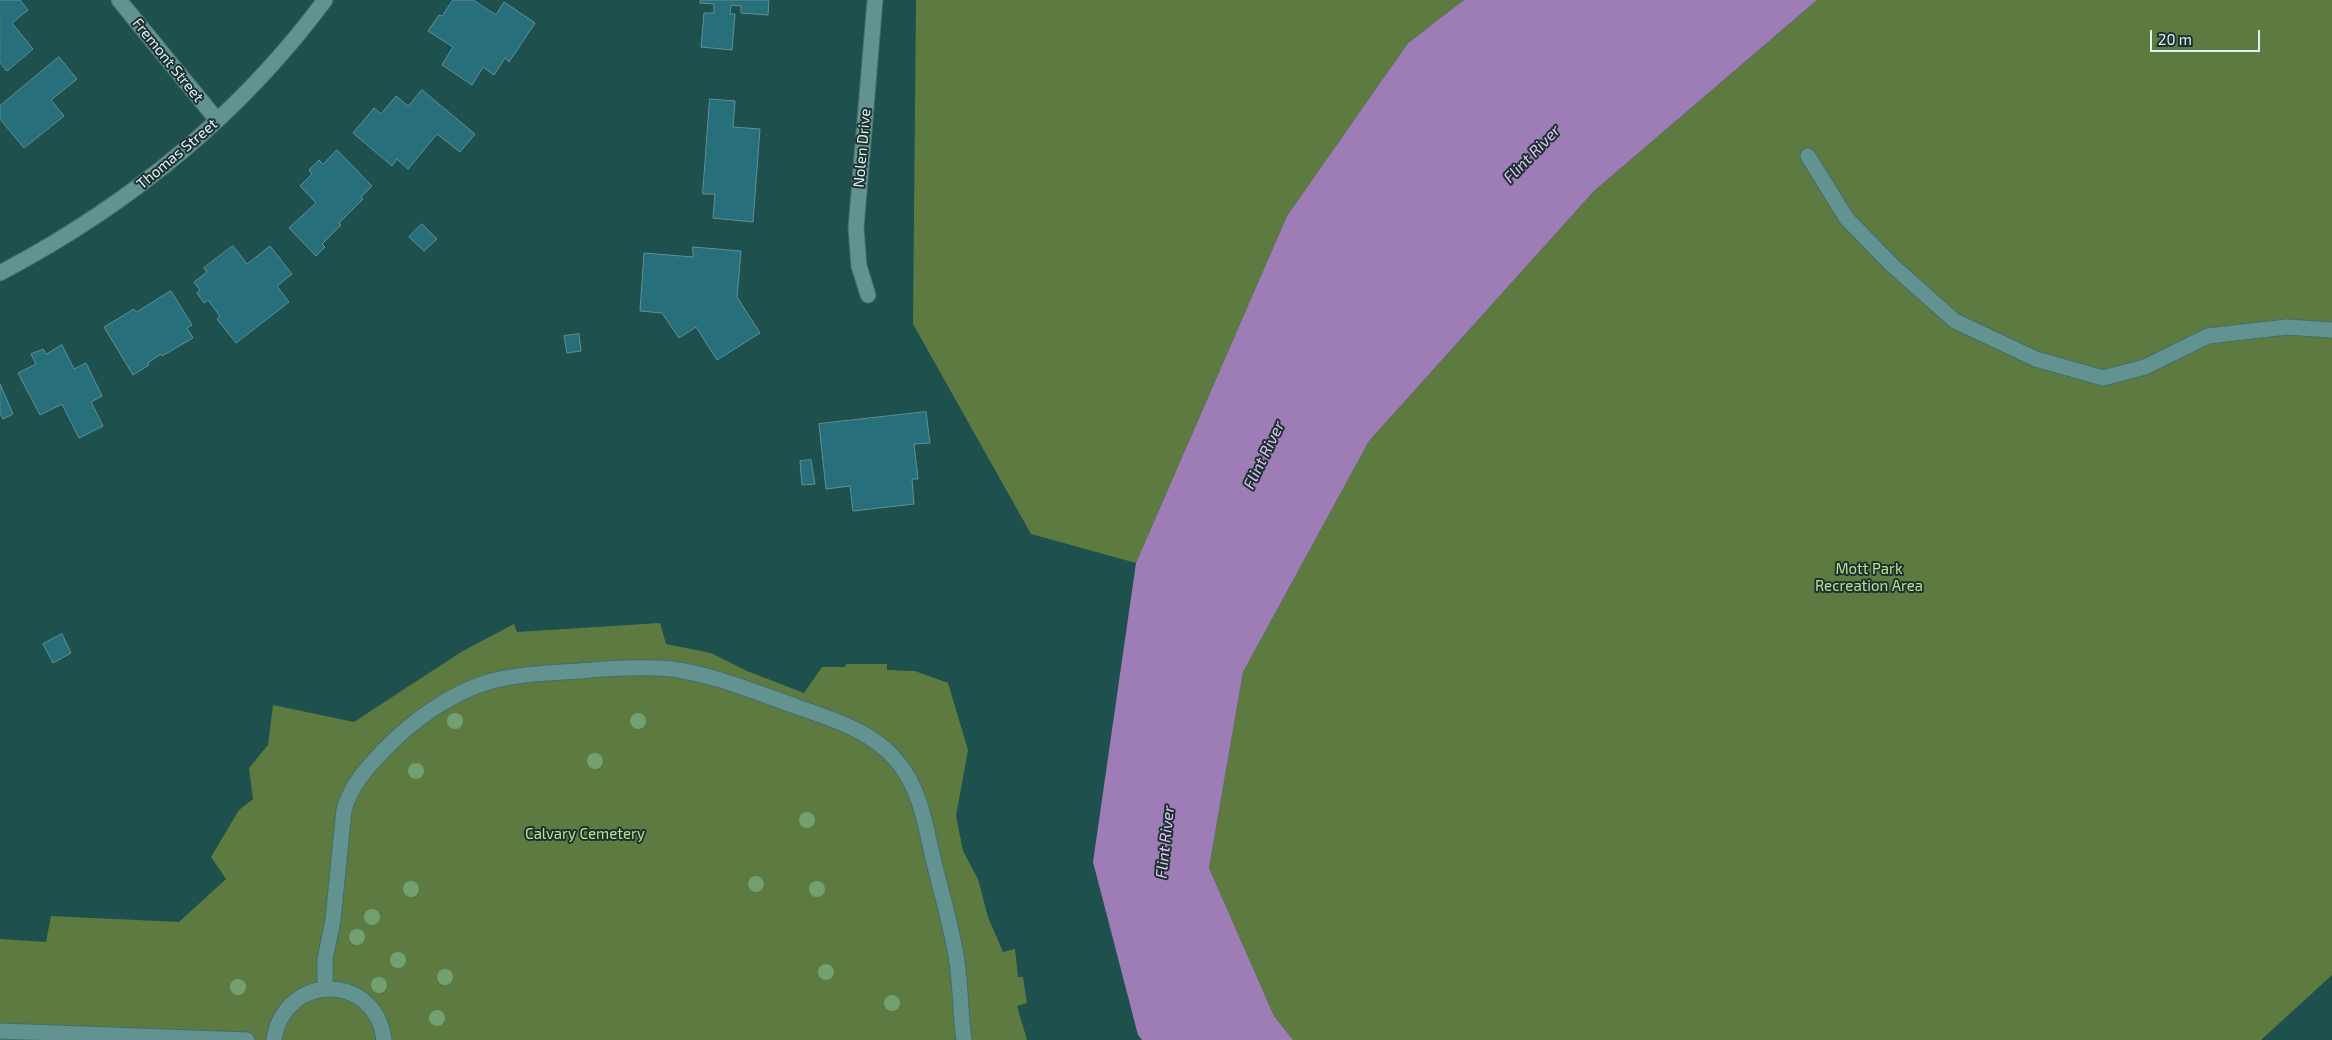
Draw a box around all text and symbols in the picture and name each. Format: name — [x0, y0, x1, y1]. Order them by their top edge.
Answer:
street label: Fremont Street — [129, 14, 207, 106]
scale bar — [2152, 20, 2262, 52]
text: 20 m — [2158, 30, 2192, 48]
street label: Nolen Drive — [850, 108, 874, 188]
street label: Thomas Street — [133, 115, 221, 193]
water label: Flint River — [1500, 121, 1564, 187]
water label: Flint River — [1239, 418, 1289, 492]
park label: Mott Park Recreation Area — [1815, 560, 1923, 595]
water label: Flint River — [1152, 805, 1178, 879]
park label: Calvary Cemetery — [525, 825, 645, 843]

